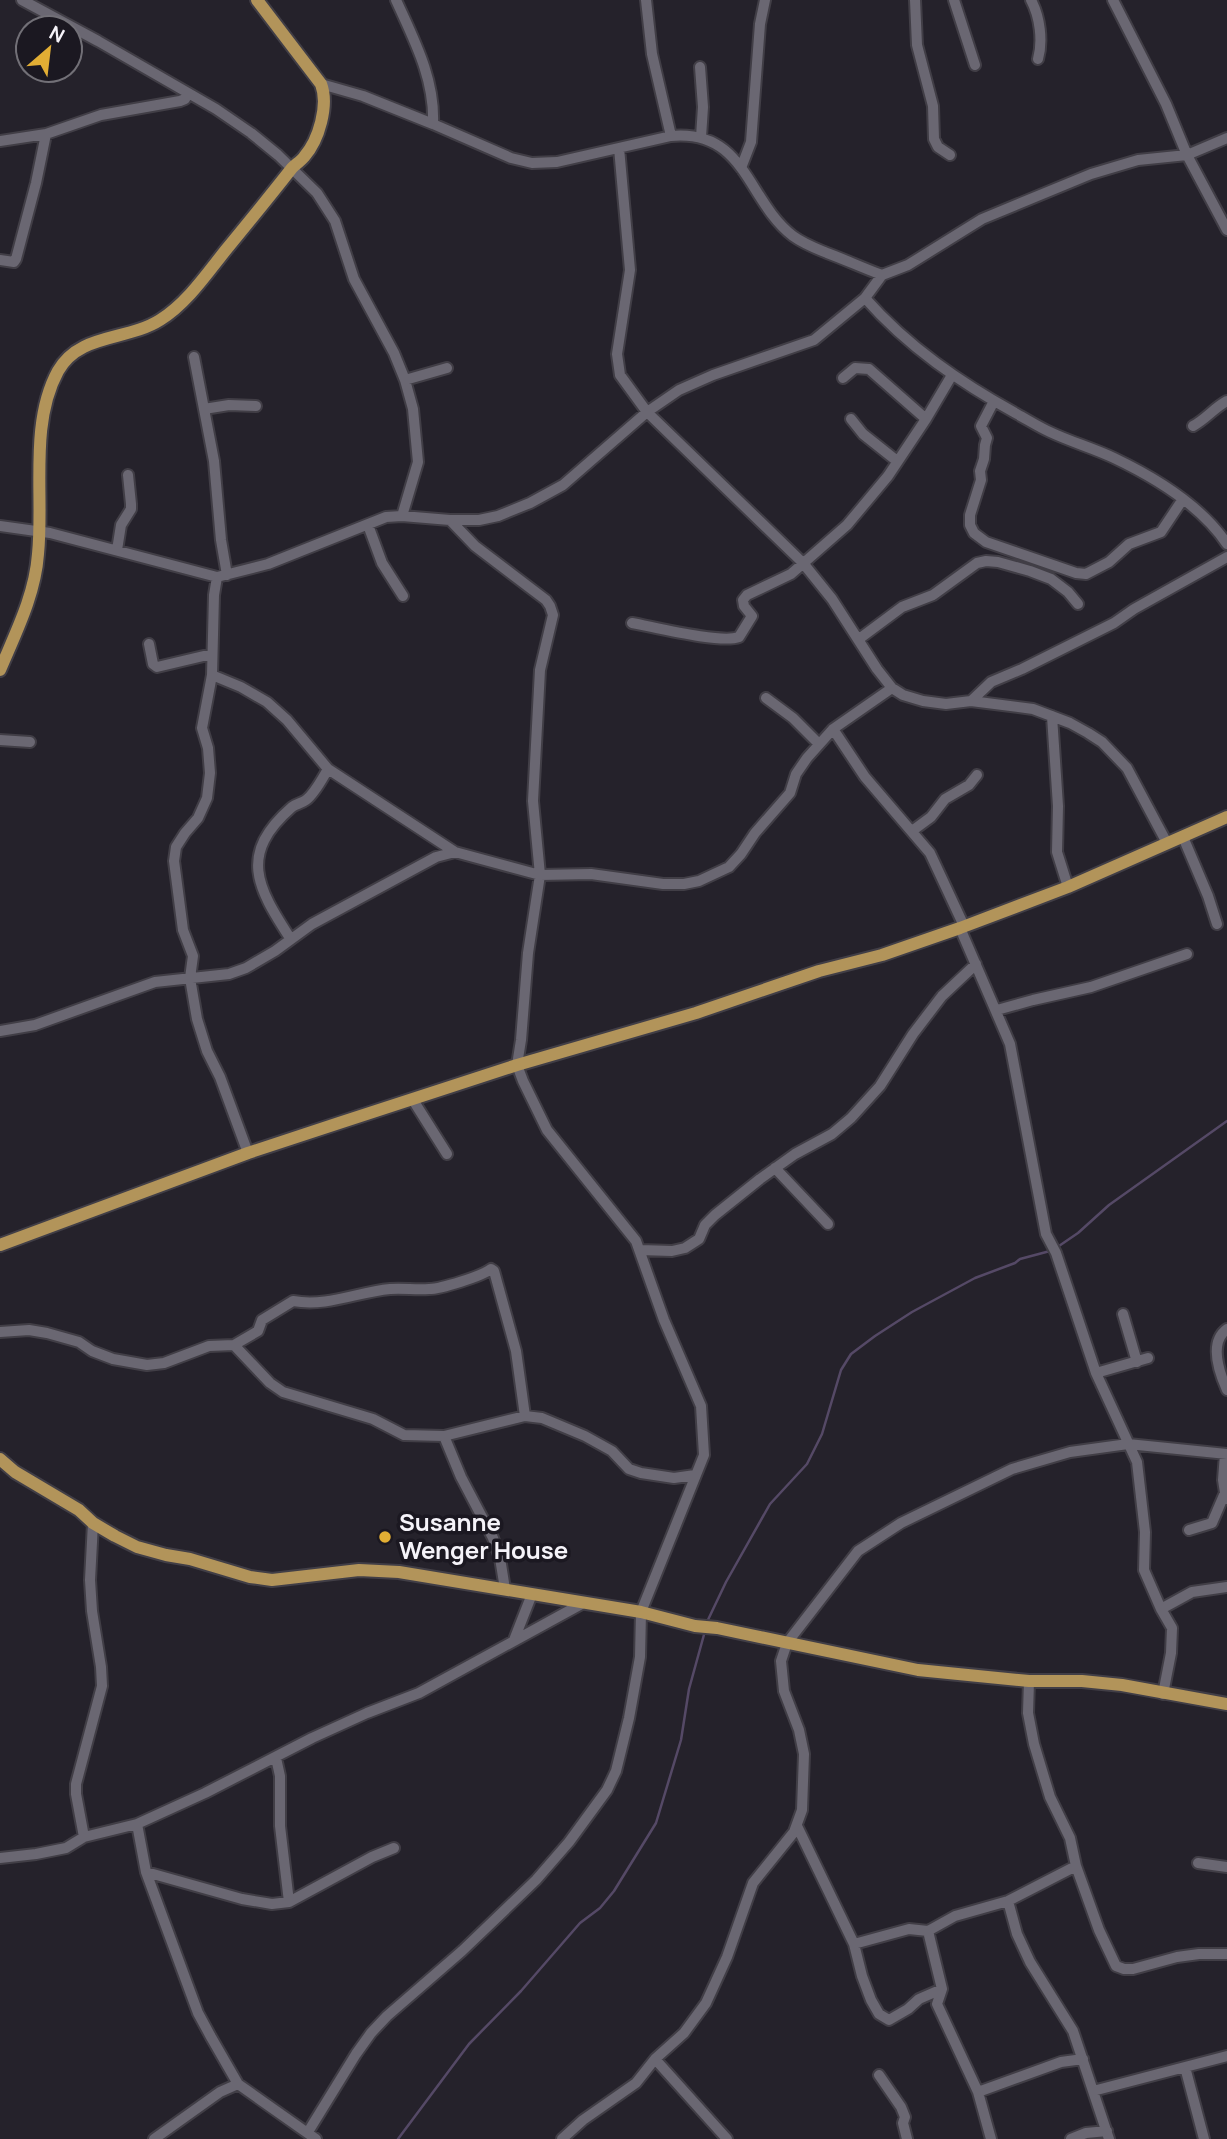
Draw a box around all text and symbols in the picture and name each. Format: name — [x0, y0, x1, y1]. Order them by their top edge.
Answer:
north arrow — [14, 14, 84, 84]
text: N — [45, 19, 69, 49]
place label: Susanne Wenger House — [399, 1505, 568, 1566]
marker: Susanne Wenger House — [377, 1529, 393, 1545]

